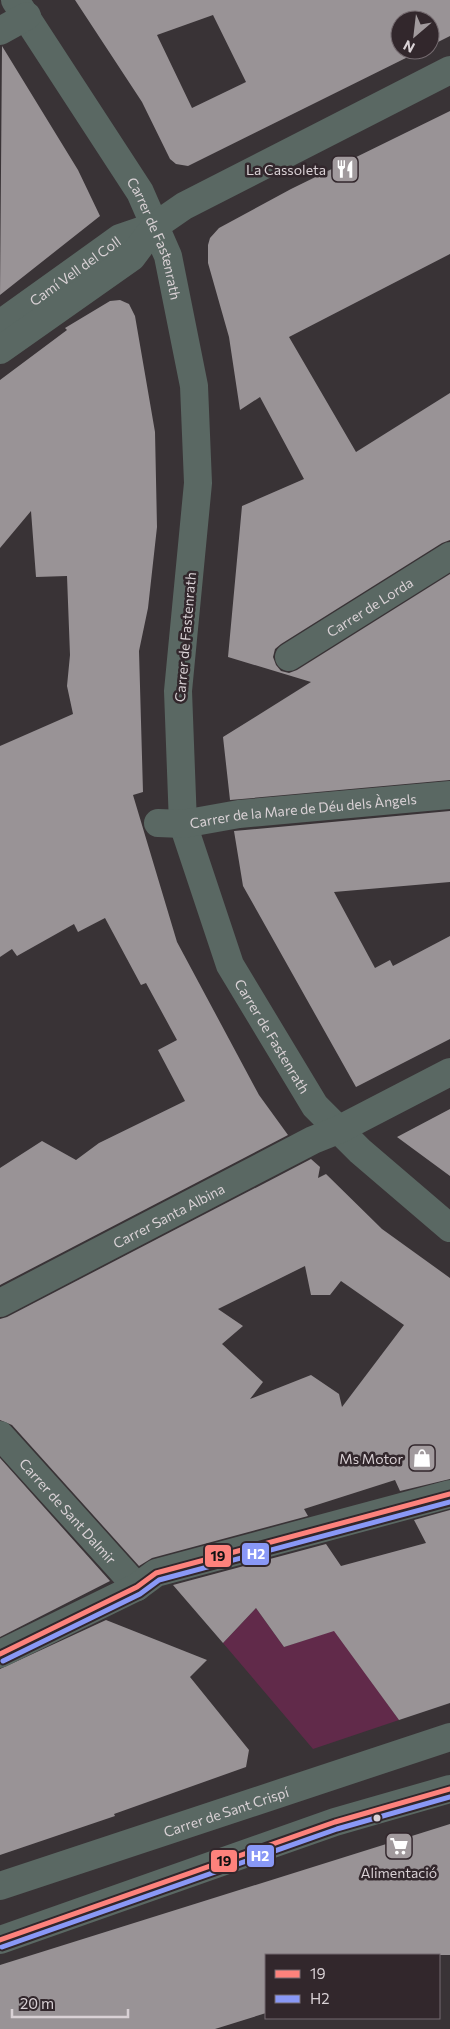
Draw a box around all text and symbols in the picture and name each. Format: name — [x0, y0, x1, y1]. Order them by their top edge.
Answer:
north arrow — [390, 10, 440, 60]
text: N — [400, 37, 417, 57]
restaurant icon: La Cassoleta — [330, 154, 360, 184]
place label: La Cassoleta — [246, 161, 326, 178]
street label: Carrer de Fastenrath — [124, 174, 185, 301]
street label: Camí Vell del Coll — [26, 232, 124, 309]
street label: Carrer de Fastenrath — [171, 571, 199, 703]
street label: Carrer de Lorda — [323, 573, 416, 640]
street label: Carrer de la Mare de Déu dels Àngels — [188, 790, 417, 831]
street label: Carrer de Fastenrath — [232, 975, 314, 1096]
street label: Carrer Santa Albina — [110, 1179, 227, 1251]
shop icon: Ms Motor — [407, 1443, 437, 1473]
place label: Ms Motor — [339, 1450, 403, 1467]
street label: Carrer de Sant Dalmir — [16, 1454, 121, 1567]
line badge: H2 — [241, 1542, 270, 1566]
line badge: 19 — [204, 1544, 232, 1568]
text: H2 — [247, 1545, 265, 1562]
text: 19 — [211, 1547, 226, 1564]
street label: Carrer de Sant Crispí — [161, 1782, 291, 1840]
unlabelled marker — [372, 1813, 382, 1823]
supermarket icon: Alimentació — [384, 1831, 414, 1861]
line badge: H2 — [246, 1844, 275, 1868]
text: H2 — [251, 1847, 269, 1864]
line badge: 19 — [210, 1849, 238, 1873]
text: 19 — [217, 1852, 232, 1869]
place label: Alimentació — [361, 1864, 437, 1881]
legend — [265, 1954, 440, 2019]
text: 19 — [310, 1964, 326, 1982]
scale bar — [12, 1986, 129, 2018]
text: H2 — [310, 1989, 330, 2007]
text: 20 m — [20, 1994, 54, 2012]

